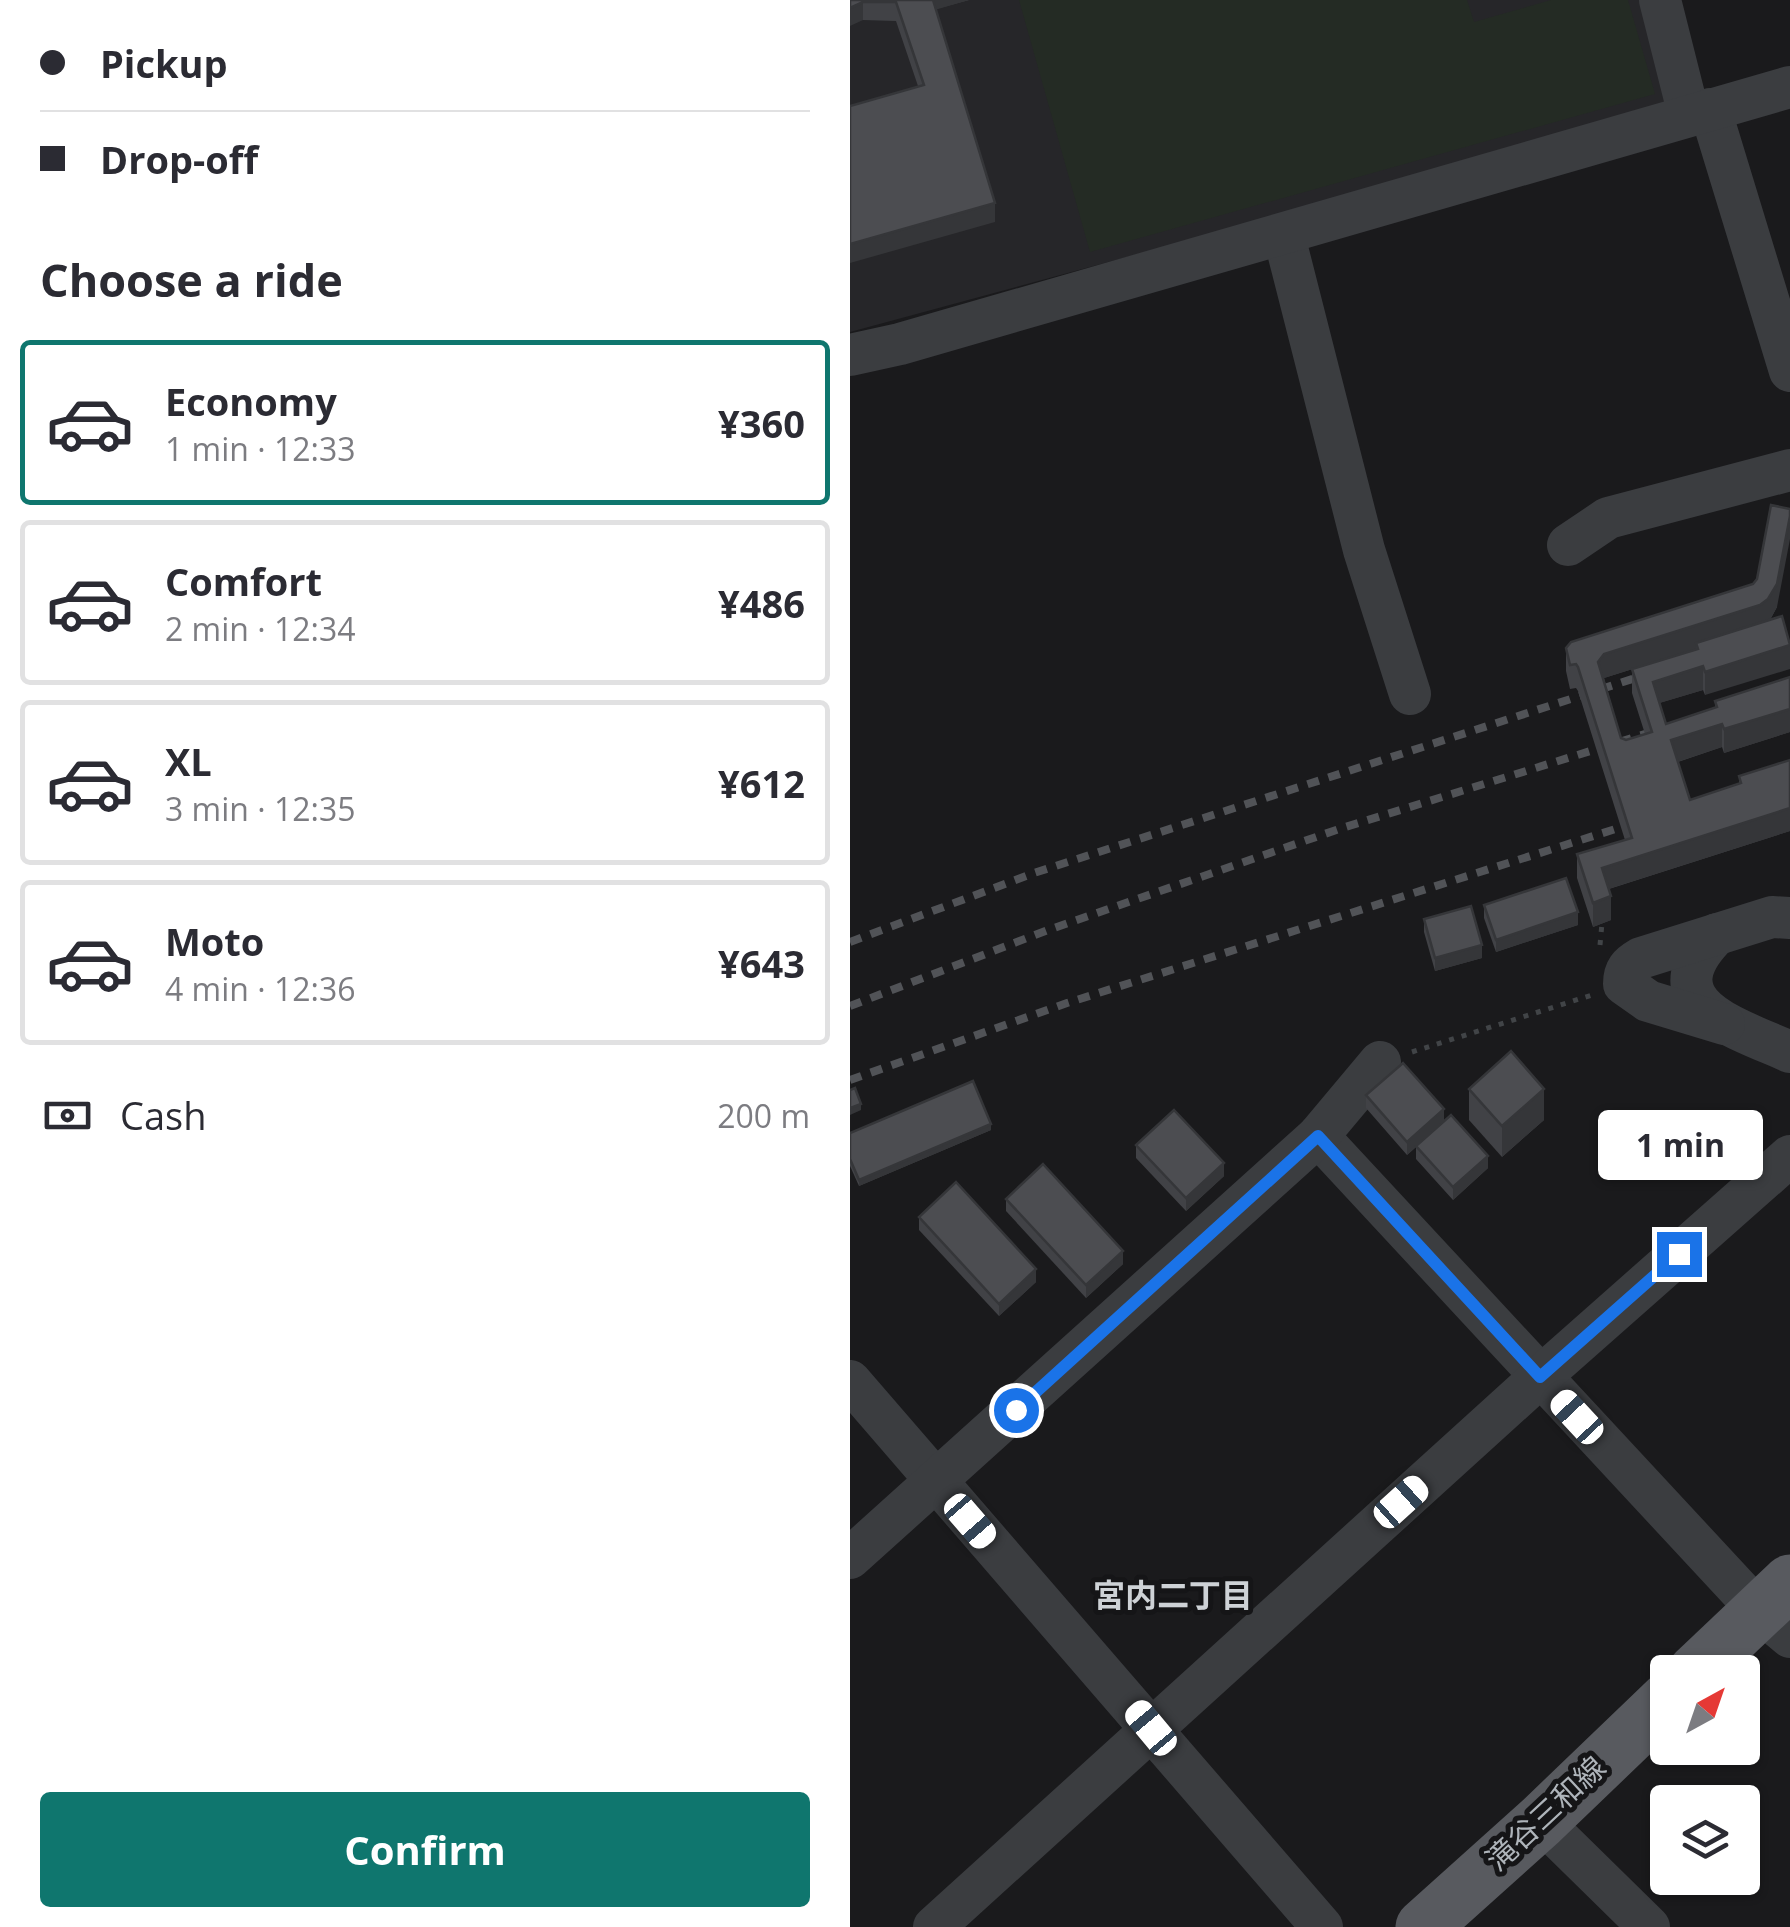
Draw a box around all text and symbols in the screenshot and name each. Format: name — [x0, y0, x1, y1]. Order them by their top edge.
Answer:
text: Pickup — [100, 37, 228, 89]
text: Drop-off — [100, 133, 258, 185]
text: Choose a ride — [40, 249, 343, 310]
text: Economy — [165, 375, 337, 427]
icon: car — [45, 378, 135, 468]
text: ¥360 — [718, 397, 805, 449]
text: 1 min · 12:33 — [165, 427, 356, 470]
text: Comfort — [165, 555, 322, 607]
icon: car — [45, 558, 135, 648]
text: ¥486 — [718, 577, 805, 629]
text: 2 min · 12:34 — [165, 607, 356, 650]
text: XL — [165, 735, 212, 787]
icon: car — [45, 738, 135, 828]
text: ¥612 — [718, 757, 805, 809]
text: 3 min · 12:35 — [165, 787, 356, 830]
text: Moto — [165, 915, 264, 967]
icon: car — [45, 918, 135, 1008]
text: ¥643 — [718, 937, 805, 989]
text: 4 min · 12:36 — [165, 967, 356, 1010]
icon: cash — [40, 1088, 95, 1143]
text: Cash — [120, 1089, 206, 1141]
text: 200 m — [717, 1094, 810, 1137]
callout: 1 min — [1596, 1109, 1762, 1179]
text: 1 min — [1636, 1123, 1725, 1166]
route end — [1657, 1232, 1702, 1277]
car — [1546, 1385, 1608, 1449]
route start — [994, 1388, 1039, 1433]
car — [1369, 1471, 1433, 1533]
car — [939, 1489, 1001, 1553]
district label: 宮内二丁目 — [1093, 1573, 1253, 1616]
north arrow — [1650, 1655, 1760, 1765]
map controls — [1650, 1655, 1760, 1895]
car — [1120, 1695, 1182, 1761]
street label: 滝谷三和線 — [1476, 1747, 1614, 1879]
button: layers — [1650, 1785, 1760, 1895]
button: Confirm — [40, 1792, 810, 1907]

